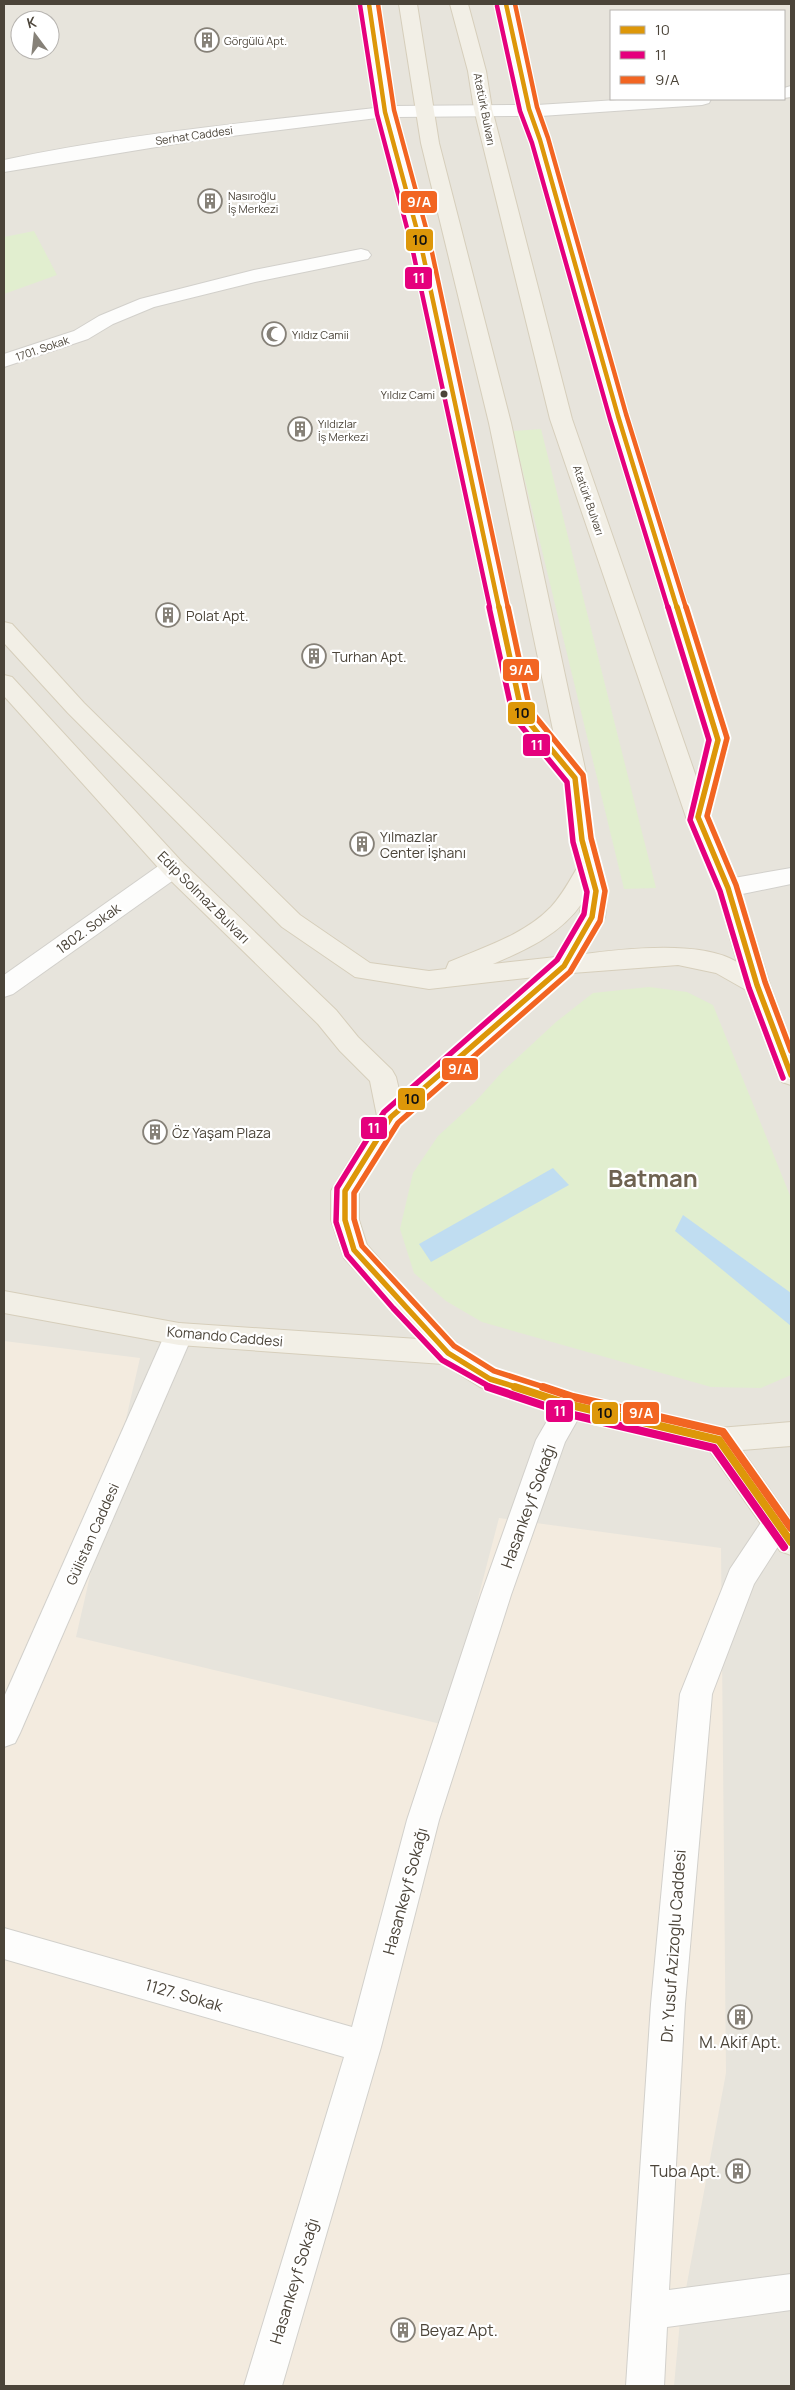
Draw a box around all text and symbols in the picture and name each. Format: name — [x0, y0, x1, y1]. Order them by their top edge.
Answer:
north arrow — [10, 10, 60, 60]
legend — [610, 10, 785, 100]
text: K — [25, 11, 39, 32]
text: 10 — [655, 19, 670, 40]
building icon: Görgülü Apt. — [194, 27, 220, 53]
place label: Görgülü Apt. — [224, 33, 287, 48]
text: 11 — [655, 44, 667, 65]
text: 9/A — [655, 69, 680, 90]
street label: Atatürk Bulvarı — [471, 71, 499, 147]
street label: Serhat Caddesi — [154, 122, 234, 148]
building icon: Nasıroğlu İş Merkezi — [197, 188, 223, 214]
place label: Nasıroğlu İş Merkezi — [228, 188, 278, 216]
line badge: 9/A — [400, 190, 438, 214]
text: 9/A — [407, 192, 432, 211]
line badge: 10 — [405, 228, 434, 252]
text: 10 — [412, 230, 428, 249]
line badge: 11 — [404, 266, 433, 290]
text: 11 — [413, 268, 425, 287]
mosque icon: Yıldız Camii — [261, 321, 287, 347]
place label: Yıldız Camii — [292, 327, 349, 342]
street label: 1701. Sokak — [13, 332, 71, 364]
place label: Yıldız Cami — [381, 387, 435, 402]
marker: Yıldız Cami — [439, 389, 449, 399]
building icon: Yıldızlar İş Merkezi — [287, 416, 313, 442]
place label: Yıldızlar İş Merkezi — [318, 416, 368, 444]
street label: Atatürk Bulvarı — [570, 463, 608, 537]
building icon: Polat Apt. — [155, 602, 181, 628]
place label: Polat Apt. — [186, 606, 248, 625]
building icon: Turhan Apt. — [301, 643, 327, 669]
place label: Turhan Apt. — [332, 647, 407, 666]
line badge: 9/A — [502, 658, 540, 682]
text: 9/A — [509, 660, 534, 679]
line badge: 10 — [507, 701, 536, 725]
text: 10 — [514, 703, 530, 722]
line badge: 11 — [522, 733, 551, 757]
text: 11 — [531, 735, 543, 754]
place label: Yılmazlar Center İşhanı — [380, 827, 466, 862]
building icon: Yılmazlar Center İşhanı — [349, 831, 375, 857]
street label: Edip Solmaz Bulvarı — [154, 847, 254, 947]
street label: 1802. Sokak — [52, 898, 125, 958]
line badge: 9/A — [441, 1057, 479, 1081]
text: 9/A — [448, 1059, 473, 1078]
line badge: 10 — [397, 1087, 426, 1111]
text: 10 — [404, 1089, 420, 1108]
line badge: 11 — [360, 1116, 388, 1140]
text: 11 — [368, 1118, 380, 1137]
building icon: Öz Yaşam Plaza — [142, 1119, 168, 1145]
place label: Öz Yaşam Plaza — [172, 1123, 271, 1142]
district label: Batman — [608, 1161, 698, 1194]
street label: Komando Caddesi — [166, 1321, 284, 1351]
line badge: 11 — [545, 1399, 574, 1423]
text: 11 — [554, 1401, 566, 1420]
line badge: 10 — [591, 1401, 619, 1425]
line badge: 9/A — [622, 1401, 660, 1425]
text: 10 — [597, 1403, 613, 1422]
text: 9/A — [629, 1403, 654, 1422]
street label: Hasankeyf Sokağı — [495, 1441, 561, 1571]
street label: Gülistan Caddesi — [61, 1480, 123, 1588]
street label: Hasankeyf Sokağı — [377, 1825, 433, 1957]
street label: Dr. Yusuf Azizoglu Caddesi — [655, 1849, 691, 2043]
street label: 1127. Sokak — [143, 1973, 226, 2017]
building icon: M. Akif Apt. — [727, 2004, 753, 2030]
place label: M. Akif Apt. — [699, 2031, 781, 2053]
building icon: Tuba Apt. — [725, 2158, 751, 2184]
place label: Tuba Apt. — [650, 2160, 720, 2182]
street label: Hasankeyf Sokağı — [264, 2215, 324, 2347]
building icon: Beyaz Apt. — [390, 2317, 416, 2343]
place label: Beyaz Apt. — [420, 2319, 498, 2341]

